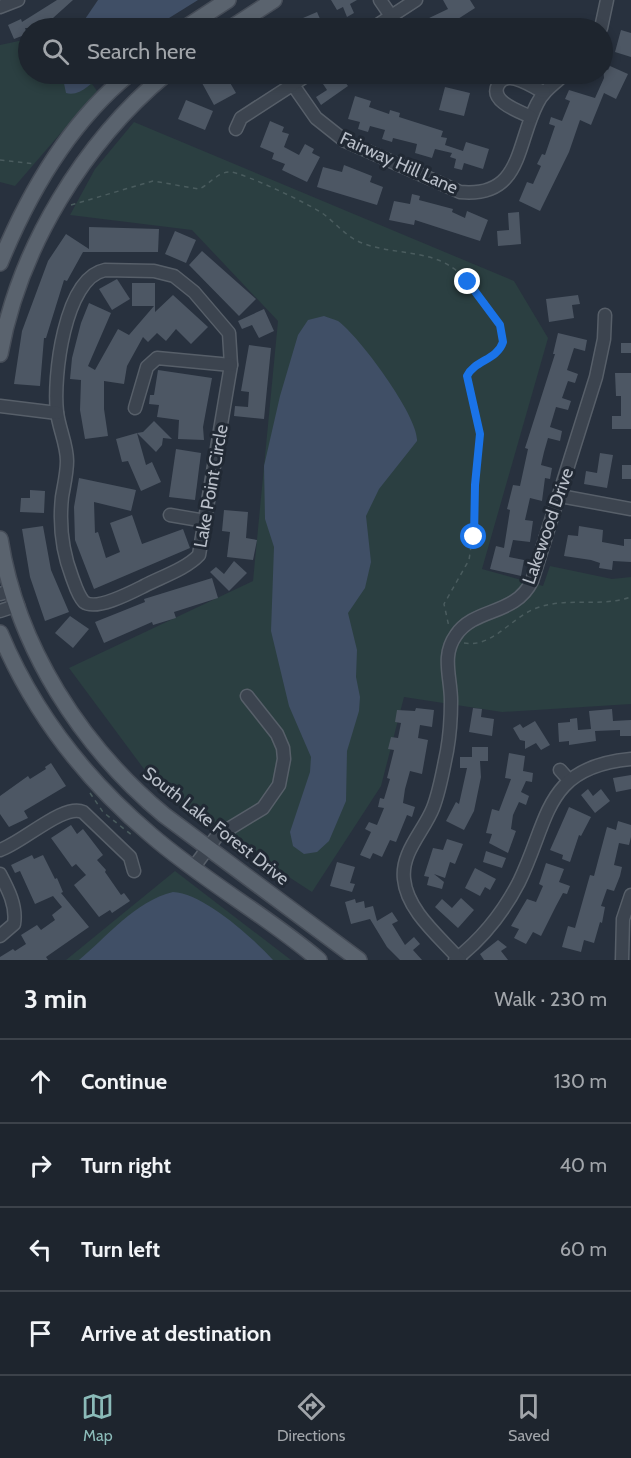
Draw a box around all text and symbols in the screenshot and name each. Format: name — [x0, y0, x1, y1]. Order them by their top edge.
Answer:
search box — [18, 18, 613, 84]
icon: search — [39, 35, 72, 68]
text: Search here — [87, 38, 196, 65]
street label: Fairway Hill Lane — [337, 127, 461, 199]
route end — [454, 268, 480, 294]
street label: Lake Point Circle — [189, 423, 233, 549]
street label: Lakewood Drive — [518, 465, 578, 587]
route start — [460, 523, 486, 549]
street label: South Lake Forest Drive — [139, 762, 293, 890]
text: 3 min — [24, 983, 87, 1015]
text: Walk · 230 m — [495, 987, 607, 1011]
icon: ahead — [24, 1065, 57, 1098]
text: Continue — [81, 1068, 167, 1095]
text: 130 m — [554, 1069, 607, 1093]
icon: right — [24, 1149, 57, 1182]
text: Turn right — [81, 1152, 171, 1179]
text: 40 m — [559, 1153, 607, 1177]
icon: left — [24, 1233, 57, 1266]
text: Turn left — [81, 1236, 160, 1263]
text: 60 m — [560, 1237, 607, 1261]
icon: arrive — [24, 1317, 57, 1350]
text: Arrive at destination — [81, 1320, 271, 1347]
tab: Map — [81, 1390, 114, 1445]
tab: Directions — [277, 1390, 345, 1445]
tab: Saved — [508, 1390, 550, 1445]

